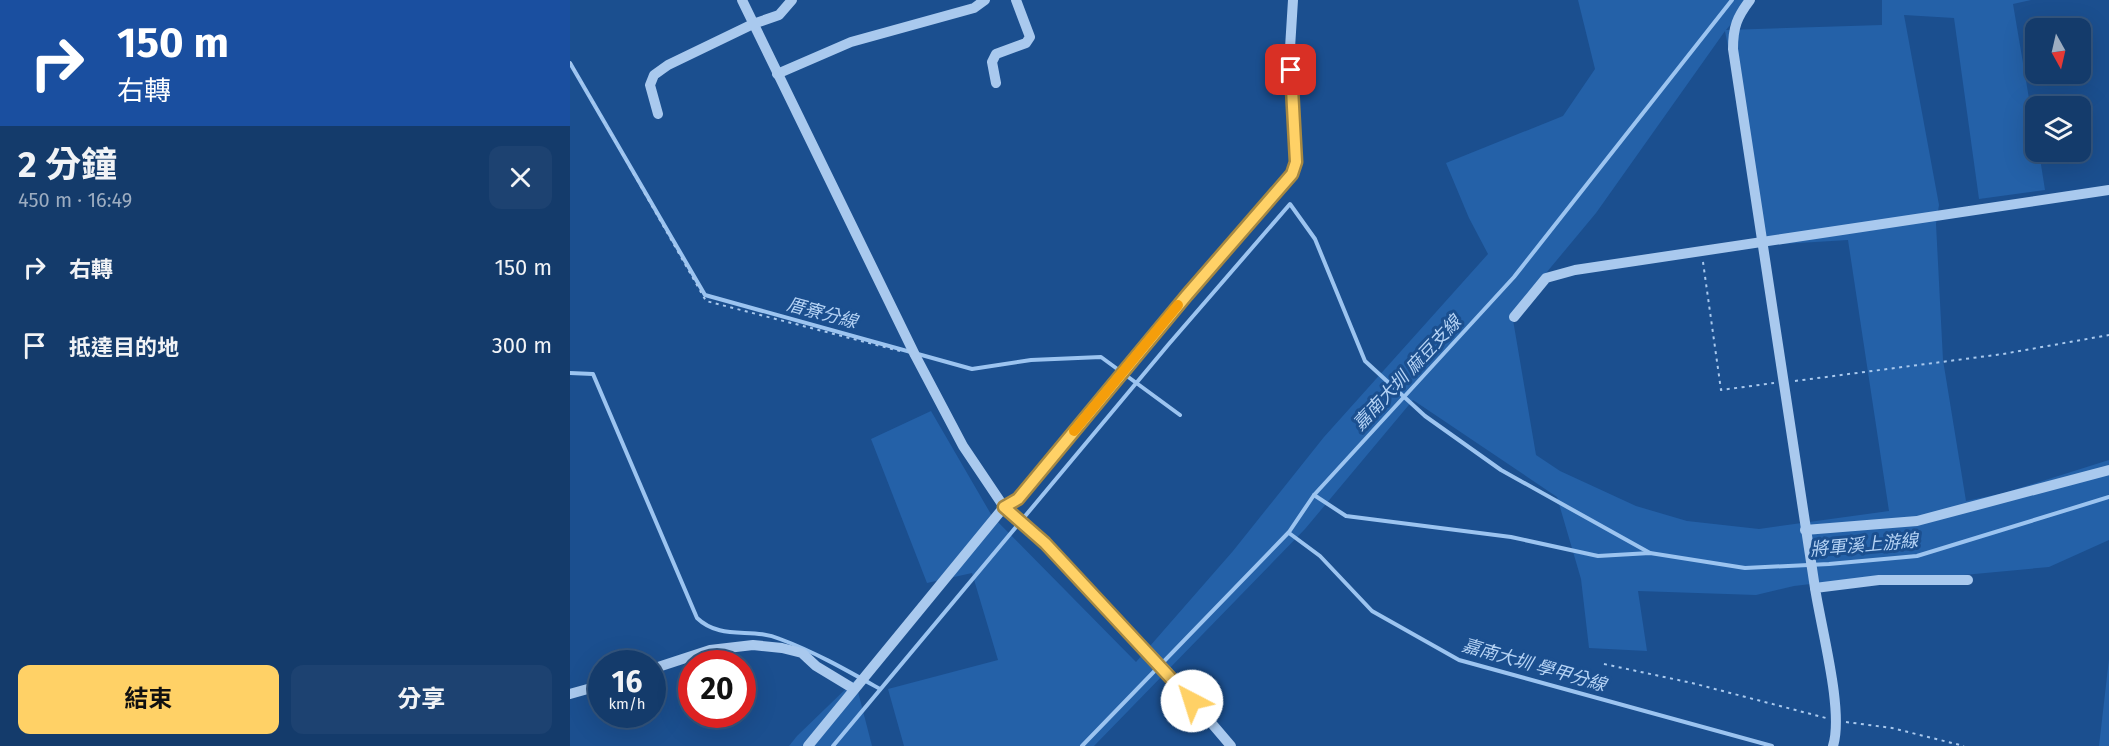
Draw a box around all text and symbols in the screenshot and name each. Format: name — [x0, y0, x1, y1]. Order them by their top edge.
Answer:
text: 150 m — [117, 18, 229, 68]
north arrow — [2025, 18, 2091, 84]
map controls — [2025, 18, 2091, 162]
icon: right — [18, 24, 96, 102]
pin — [1265, 44, 1316, 95]
icon: arrive — [1274, 53, 1307, 86]
text: 右轉 — [117, 75, 171, 107]
button: layers — [2025, 96, 2091, 162]
text: 2 分鐘 — [18, 143, 117, 187]
button: close — [489, 146, 552, 209]
text: 450 m · 16:49 — [18, 188, 132, 212]
icon: right — [18, 251, 51, 284]
text: 150 m — [494, 254, 552, 281]
text: 右轉 — [69, 256, 113, 283]
water label: 厝寮分線 — [784, 293, 862, 333]
water label: 嘉南大圳 麻豆支線 — [1348, 310, 1467, 435]
icon: arrive — [18, 329, 51, 362]
text: 300 m — [492, 332, 552, 359]
text: 抵達目的地 — [69, 334, 179, 361]
water label: 將軍溪上游線 — [1809, 529, 1921, 561]
water label: 嘉南大圳 學甲分線 — [1460, 634, 1610, 697]
speed limit sign: 20 — [678, 650, 756, 728]
text: 16 — [612, 664, 642, 700]
button: 結束 — [18, 665, 279, 734]
button: 分享 — [291, 665, 552, 734]
position arrow — [1160, 669, 1224, 733]
text: km/h — [608, 695, 646, 713]

